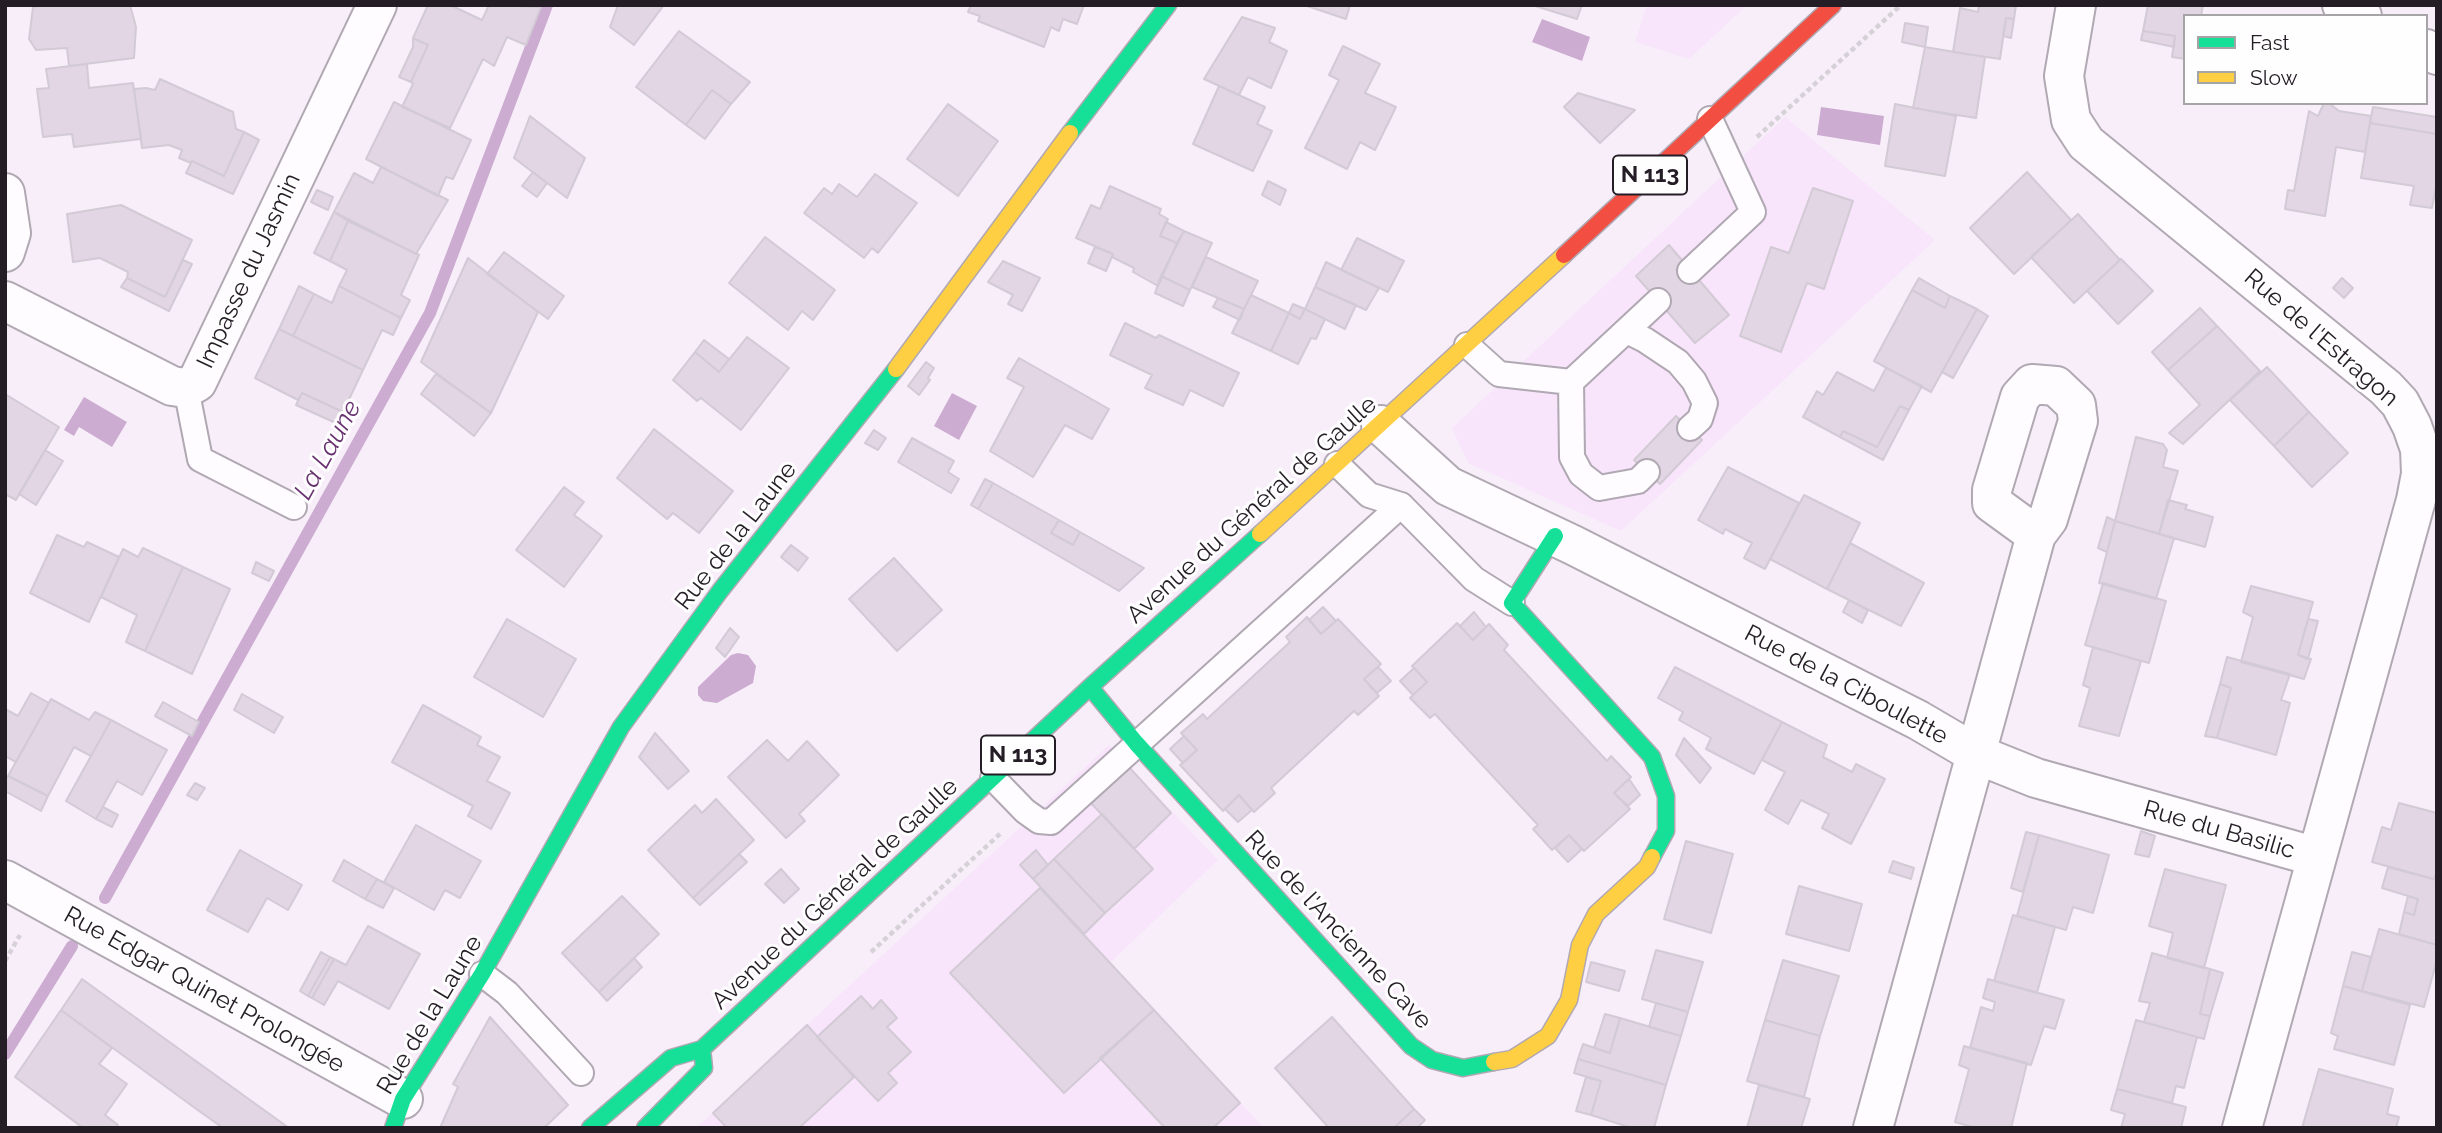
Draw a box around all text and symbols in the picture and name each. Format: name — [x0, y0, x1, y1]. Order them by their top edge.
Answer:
legend — [2183, 14, 2428, 105]
text: Fast — [2250, 30, 2290, 55]
text: Slow — [2250, 65, 2298, 90]
road number: N 113 — [1613, 156, 1687, 194]
street label: Impasse du Jasmin — [191, 169, 307, 373]
street label: Rue de l'Estragon — [2238, 263, 2404, 413]
street label: Avenue du Général de Gaulle — [1121, 390, 1383, 630]
water label: La Laune — [288, 395, 368, 505]
street label: Rue de la Laune — [669, 456, 803, 616]
street label: Rue de la Ciboulette — [1739, 619, 1953, 751]
road number: N 113 — [981, 736, 1055, 775]
street label: Avenue du Général de Gaulle — [706, 772, 964, 1016]
street label: Rue du Basilic — [2140, 795, 2298, 865]
street label: Rue de l'Ancienne Cave — [1238, 825, 1438, 1035]
street label: Rue Edgar Quinet Prolongée — [59, 901, 349, 1079]
street label: Rue de la Laune — [371, 930, 489, 1100]

